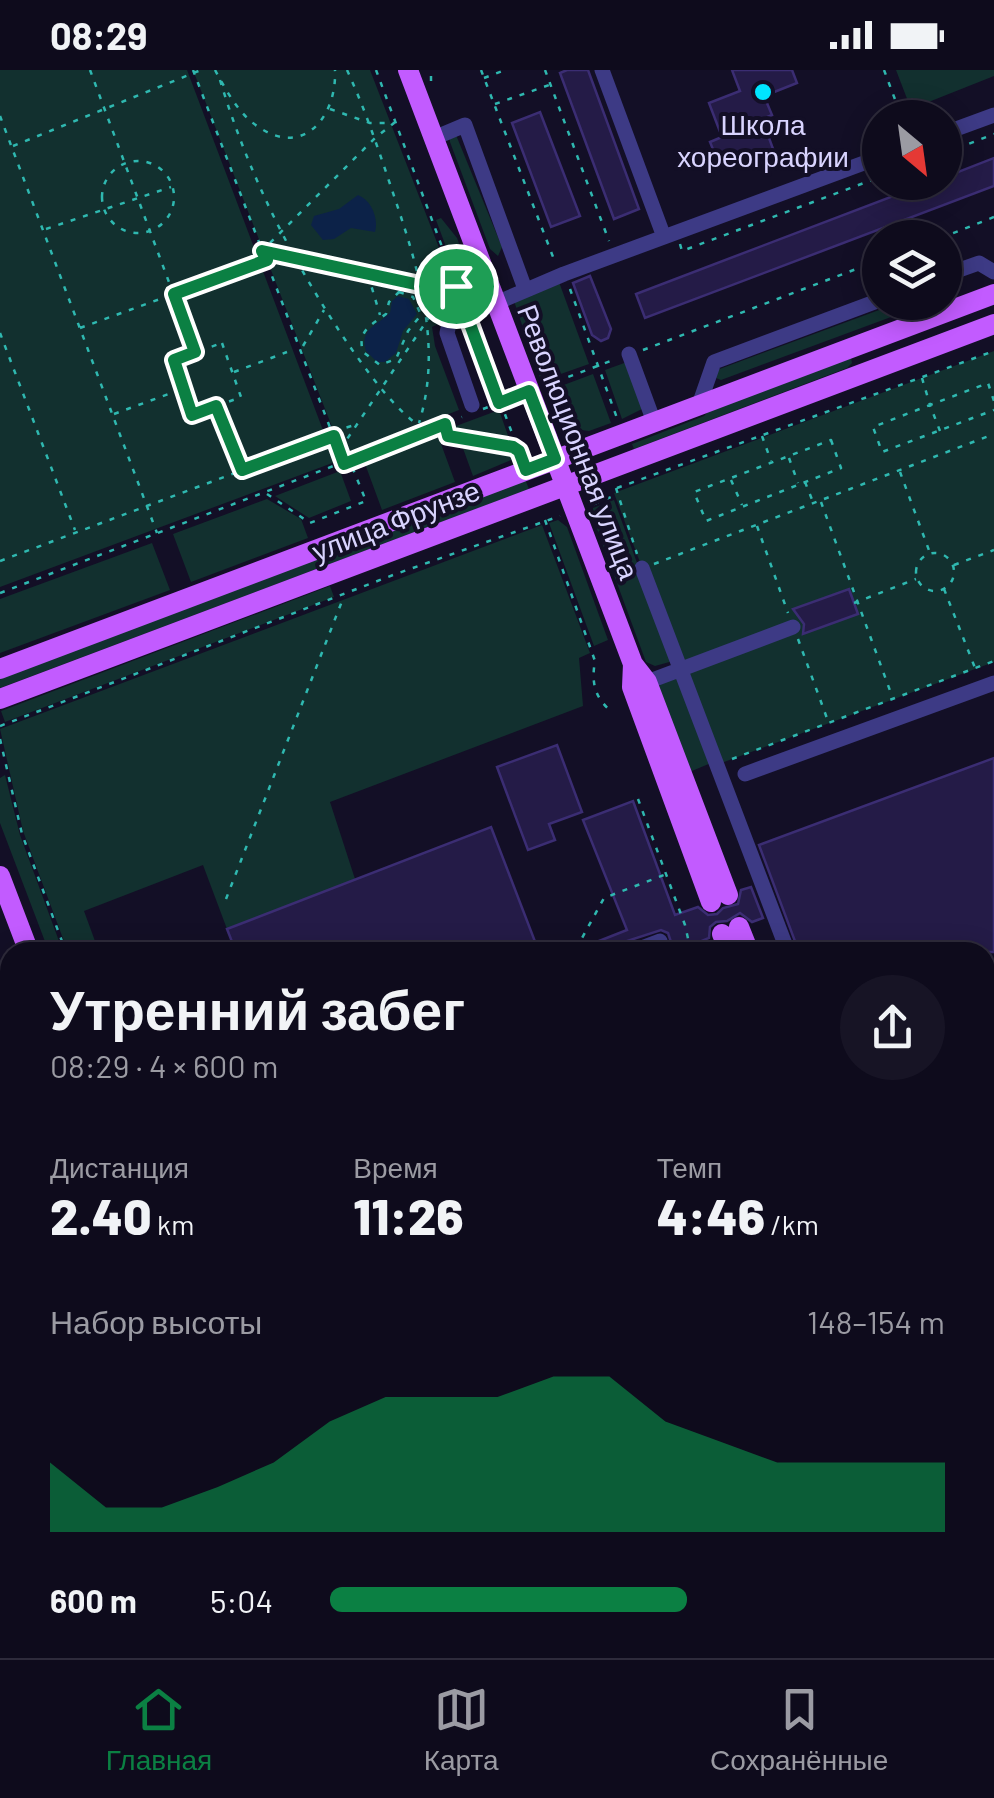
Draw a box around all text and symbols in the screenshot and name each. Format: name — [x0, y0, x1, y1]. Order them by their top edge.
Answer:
text: 08:29 — [50, 12, 148, 58]
marker: Школа хореографии — [752, 81, 774, 103]
north arrow — [862, 100, 962, 200]
map controls — [862, 100, 962, 320]
place label: Школа хореографии — [677, 107, 849, 173]
button: layers — [862, 220, 962, 320]
pin — [414, 244, 499, 329]
icon: arrive — [429, 259, 484, 314]
street label: Революционная улица — [511, 300, 647, 584]
street label: улица Фрунзе — [307, 473, 484, 568]
text: Утренний забег — [50, 975, 465, 1041]
button: share — [840, 975, 945, 1080]
text: 08:29 · 4 × 600 m — [50, 1046, 278, 1084]
text: Дистанция — [50, 1150, 189, 1184]
text: Время — [353, 1150, 438, 1184]
text: Темп — [657, 1150, 722, 1184]
text: 2.40 — [50, 1185, 152, 1245]
text: 11:26 — [353, 1185, 464, 1245]
text: 4:46 — [657, 1185, 765, 1245]
text: km — [152, 1207, 194, 1241]
text: /km — [765, 1207, 819, 1241]
text: Набор высоты — [50, 1302, 262, 1340]
text: 148–154 m — [807, 1302, 945, 1340]
text: 600 m — [50, 1581, 137, 1619]
text: 5:04 — [210, 1581, 273, 1619]
tab: Главная — [106, 1682, 212, 1777]
tab: Карта — [424, 1682, 499, 1777]
tab: Сохранённые — [710, 1682, 888, 1777]

